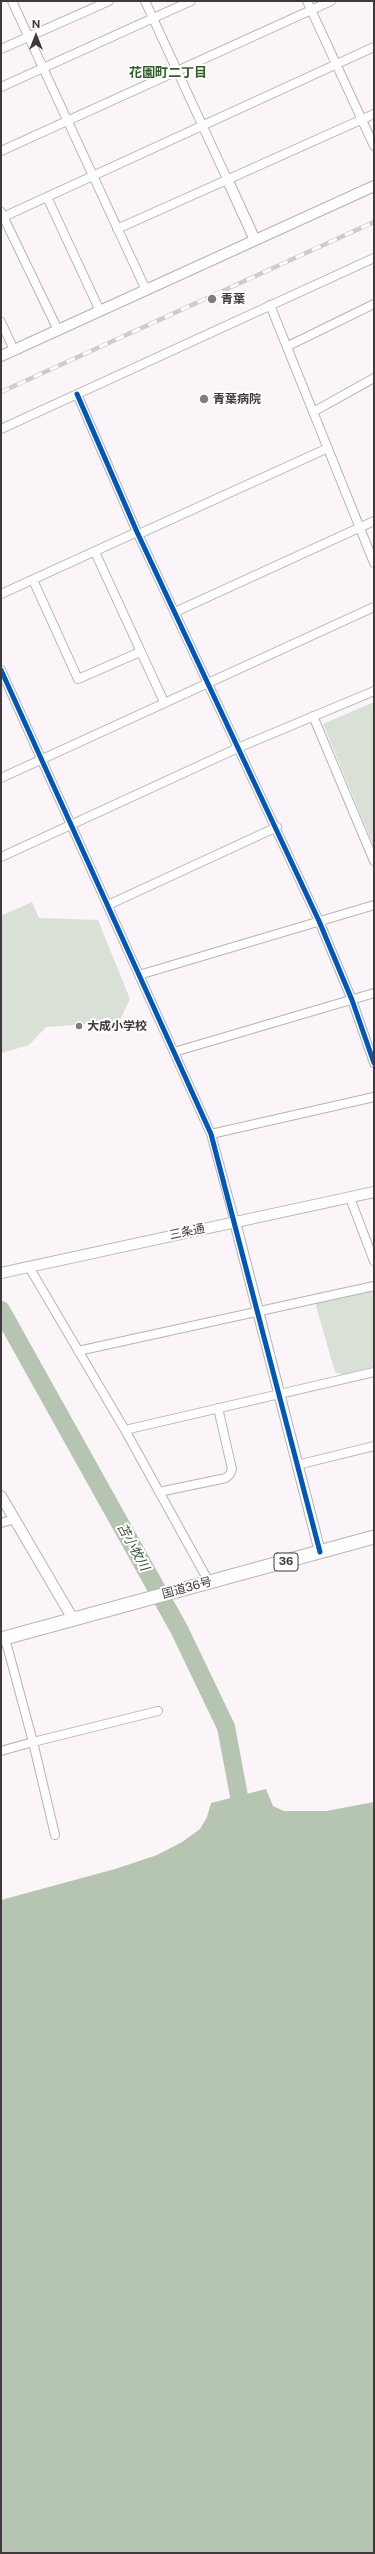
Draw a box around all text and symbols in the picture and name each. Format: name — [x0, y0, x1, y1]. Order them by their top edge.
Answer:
north arrow — [16, 16, 56, 56]
text: N — [32, 18, 40, 30]
district label: 花園町二丁目 — [129, 65, 207, 81]
place label: 青葉 — [221, 292, 245, 306]
marker: 青葉 — [206, 293, 218, 305]
place label: 青葉病院 — [213, 392, 261, 406]
marker: 青葉病院 — [198, 393, 210, 405]
place label: 大成小学校 — [87, 1019, 147, 1033]
marker: 大成小学校 — [74, 1021, 84, 1031]
street label: 三条通 — [168, 1221, 206, 1243]
water label: 苫小牧川 — [114, 1520, 152, 1574]
road number: 36 — [274, 1553, 298, 1571]
street label: 国道36号 — [161, 1574, 213, 1602]

